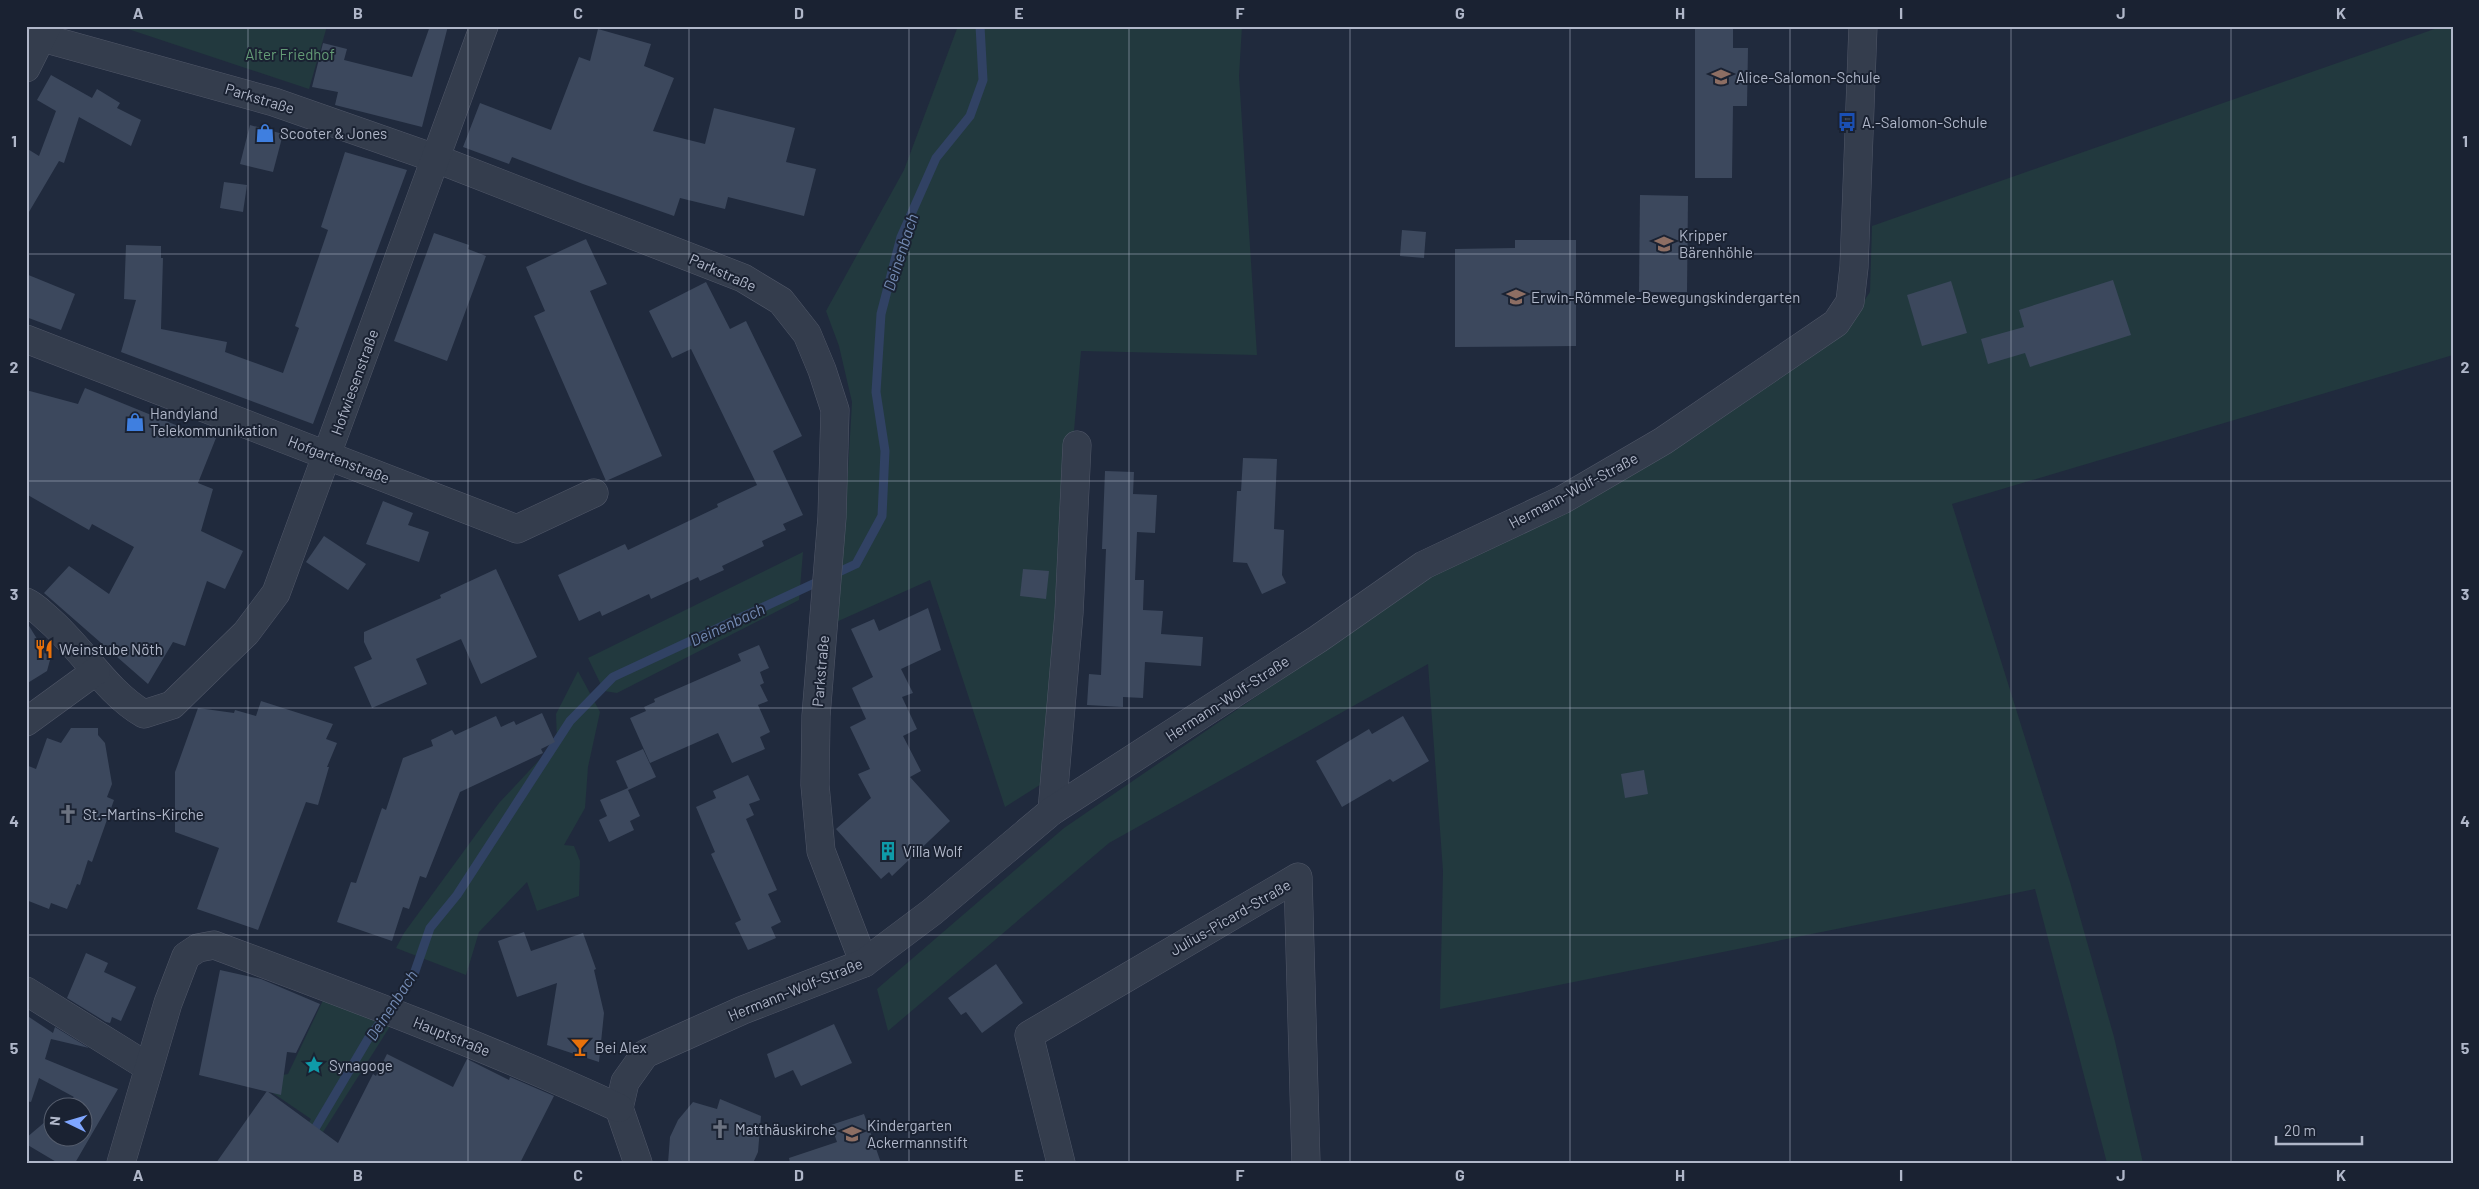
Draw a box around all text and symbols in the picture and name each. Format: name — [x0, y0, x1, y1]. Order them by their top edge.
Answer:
text: A — [133, 3, 144, 22]
text: B — [353, 3, 363, 22]
text: C — [573, 3, 583, 22]
text: D — [794, 3, 804, 22]
text: E — [1014, 3, 1024, 22]
text: F — [1236, 3, 1245, 22]
text: G — [1455, 3, 1465, 22]
text: H — [1675, 3, 1685, 22]
text: I — [1899, 3, 1903, 22]
text: J — [2116, 3, 2126, 22]
text: K — [2336, 3, 2346, 22]
park label: Alter Friedhof — [245, 45, 335, 63]
school or university icon: Alice-Salomon-Schule — [1710, 66, 1732, 88]
place label: Alice-Salomon-Schule — [1736, 68, 1881, 86]
street label: Parkstraße — [223, 79, 297, 117]
bus stop icon: A.-Salomon-Schule — [1836, 111, 1858, 133]
place label: A.-Salomon-Schule — [1862, 113, 1987, 131]
shop icon: Scooter & Jones — [254, 122, 276, 144]
place label: Scooter & Jones — [280, 124, 387, 142]
text: 1 — [11, 131, 17, 150]
text: 1 — [2462, 131, 2468, 150]
water label: Deinenbach — [879, 211, 921, 293]
place label: Kripper Bärenhöhle — [1679, 226, 1753, 261]
school or university icon: Kripper Bärenhöhle — [1653, 233, 1675, 255]
street label: Parkstraße — [687, 249, 759, 295]
school or university icon: Erwin-Römmele-Bewegungskindergarten — [1505, 286, 1527, 308]
place label: Erwin-Römmele-Bewegungskindergarten — [1531, 288, 1800, 306]
street label: Hofwiesenstraße — [327, 327, 381, 437]
text: 2 — [10, 357, 19, 376]
text: 2 — [2461, 357, 2470, 376]
place label: Handyland Telekommunikation — [150, 404, 278, 439]
shop icon: Handyland Telekommunikation — [124, 411, 146, 433]
street label: Hofgartenstraße — [286, 431, 392, 487]
street label: Hermann-Wolf-Straße — [1505, 448, 1641, 532]
text: 3 — [10, 584, 18, 603]
text: 3 — [2461, 584, 2469, 603]
water label: Deinenbach — [687, 598, 767, 650]
street label: Parkstraße — [808, 635, 832, 707]
restaurant icon: Weinstube Nöth — [33, 638, 55, 660]
place label: Weinstube Nöth — [59, 640, 163, 658]
street label: Hermann-Wolf-Straße — [1162, 651, 1292, 745]
church icon: St.-Martins-Kirche — [57, 803, 79, 825]
place label: St.-Martins-Kirche — [83, 805, 204, 823]
text: 4 — [9, 811, 19, 830]
text: 4 — [2460, 811, 2470, 830]
building icon: Villa Wolf — [877, 840, 899, 862]
place label: Villa Wolf — [903, 842, 963, 860]
street label: Julius-Picard-Straße — [1166, 875, 1294, 959]
street label: Hermann-Wolf-Straße — [725, 954, 865, 1024]
water label: Deinenbach — [361, 966, 421, 1044]
street label: Hauptstraße — [411, 1012, 493, 1060]
bar icon: Bei Alex — [569, 1036, 591, 1058]
text: 5 — [10, 1038, 19, 1057]
place label: Bei Alex — [595, 1038, 647, 1056]
text: 5 — [2461, 1038, 2470, 1057]
place icon: Synagoge — [303, 1054, 325, 1076]
place label: Synagoge — [329, 1056, 393, 1074]
north arrow — [42, 1096, 92, 1146]
scale bar — [2276, 1114, 2363, 1146]
text: N — [46, 1115, 63, 1126]
place label: Kindergarten Ackermannstift — [867, 1116, 968, 1151]
church icon: Matthäuskirche — [709, 1118, 731, 1140]
place label: Matthäuskirche — [735, 1120, 836, 1138]
text: 20 m — [2284, 1121, 2316, 1139]
school or university icon: Kindergarten Ackermannstift — [841, 1123, 863, 1145]
text: A — [133, 1165, 144, 1184]
text: B — [353, 1165, 363, 1184]
text: C — [573, 1165, 583, 1184]
text: D — [794, 1165, 804, 1184]
text: E — [1014, 1165, 1024, 1184]
text: F — [1236, 1165, 1245, 1184]
text: G — [1455, 1165, 1465, 1184]
text: H — [1675, 1165, 1685, 1184]
text: I — [1899, 1165, 1903, 1184]
text: J — [2116, 1165, 2126, 1184]
text: K — [2336, 1165, 2346, 1184]

